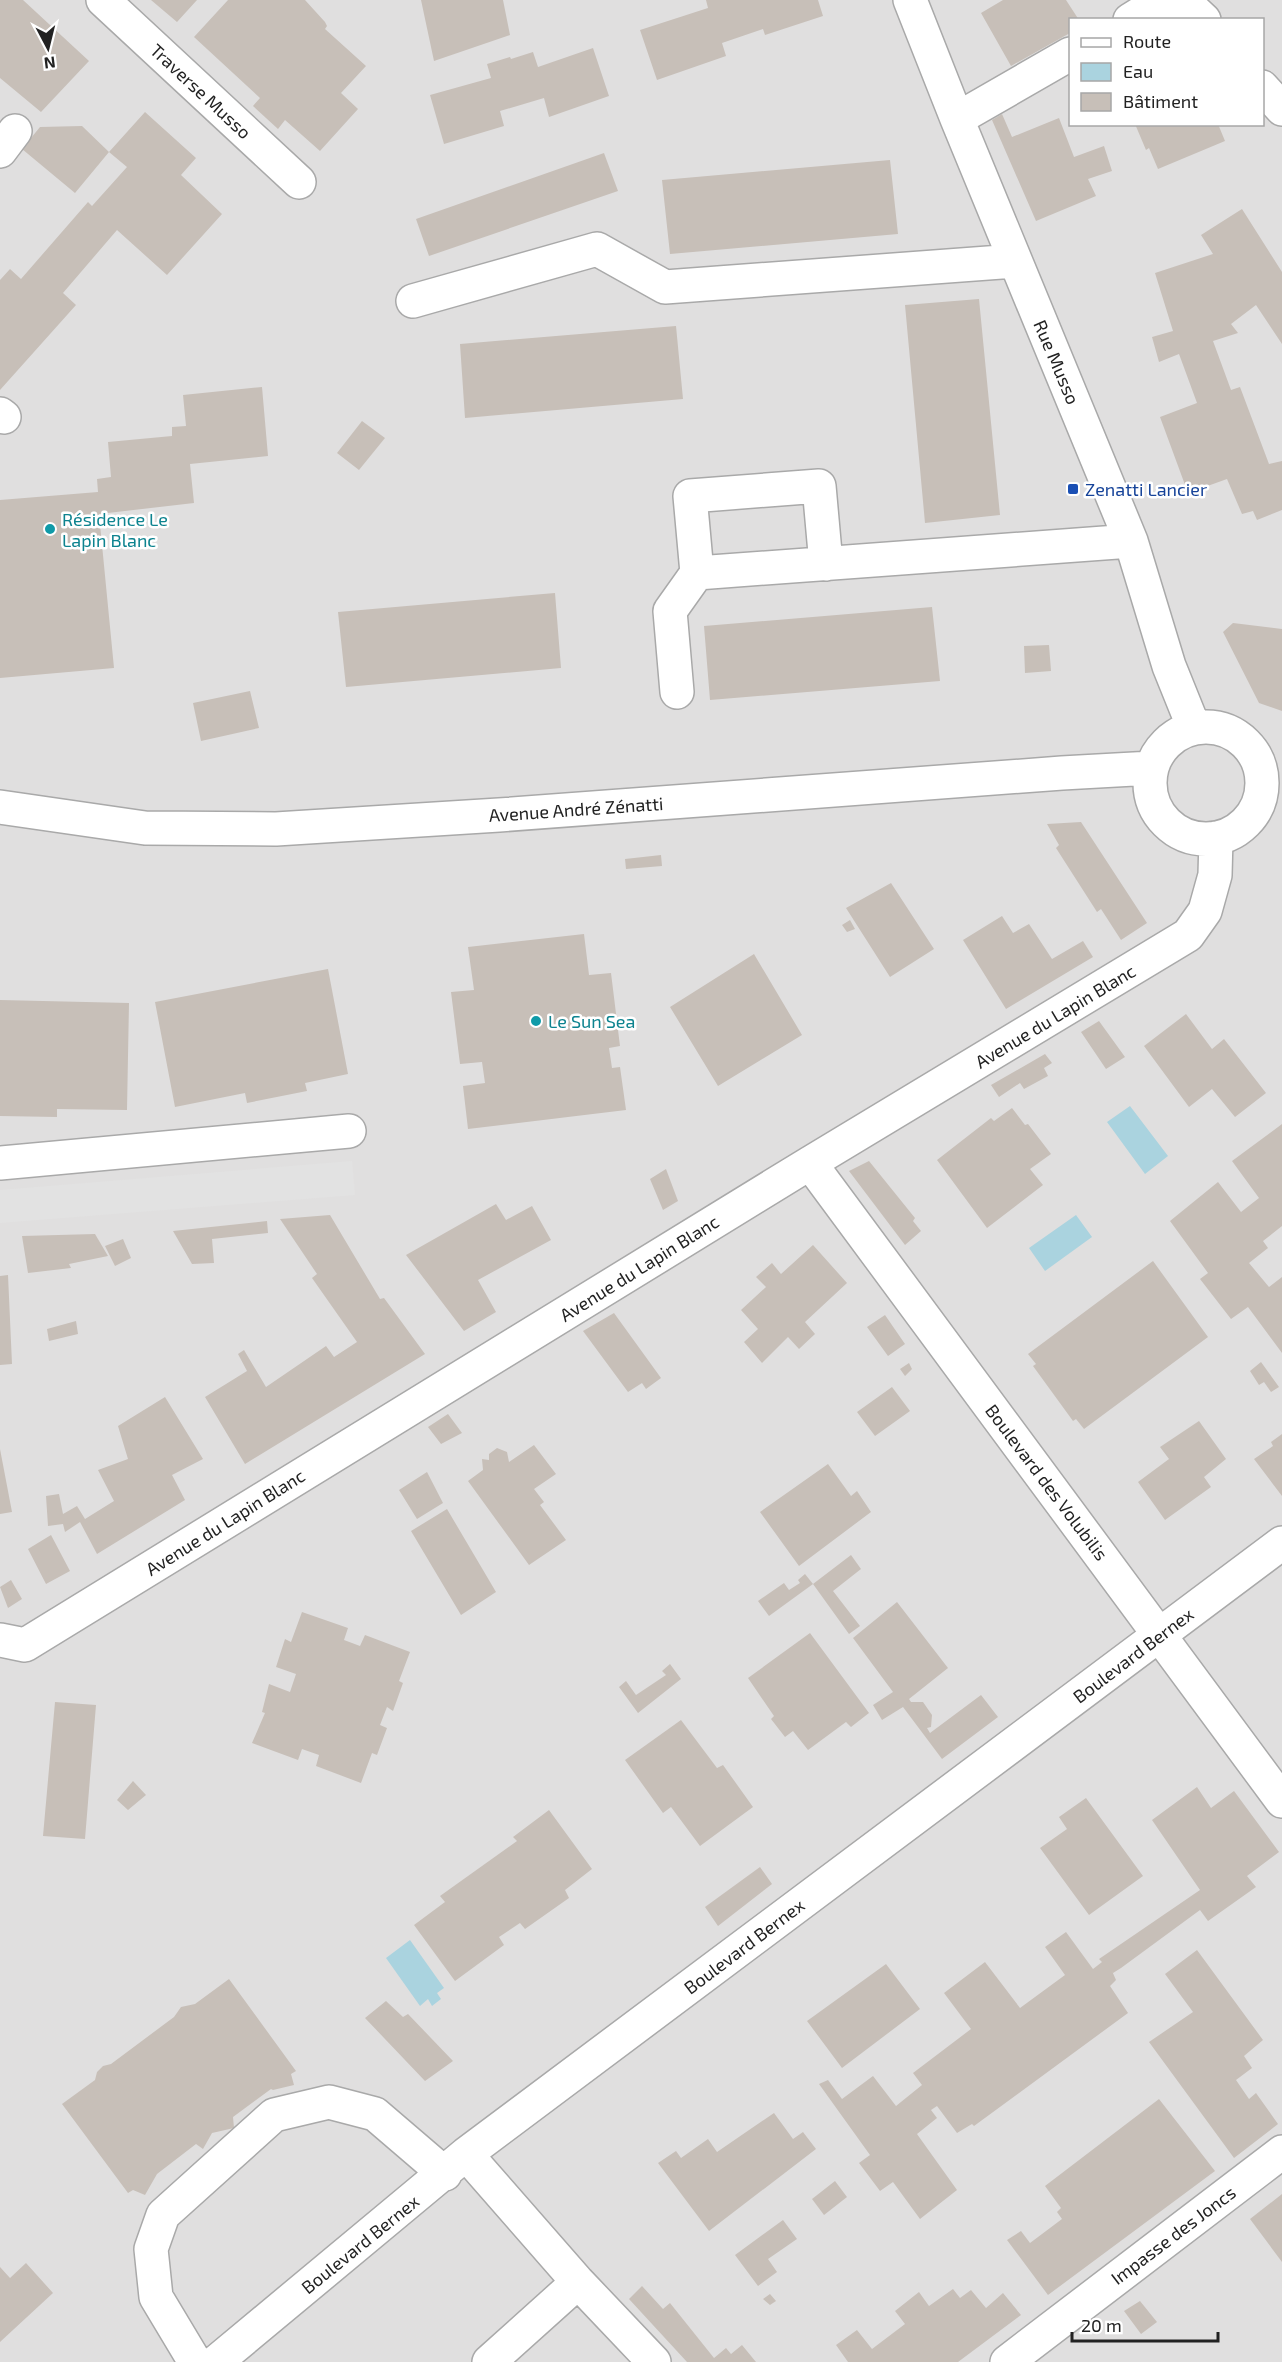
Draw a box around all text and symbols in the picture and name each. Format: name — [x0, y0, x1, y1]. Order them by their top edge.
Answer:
north arrow — [18, 18, 78, 78]
legend — [1069, 18, 1264, 126]
text: Route — [1123, 30, 1171, 52]
street label: Traverse Musso — [146, 39, 256, 143]
text: N — [43, 53, 57, 74]
text: Eau — [1123, 60, 1153, 82]
text: Bâtiment — [1123, 90, 1198, 112]
street label: Rue Musso — [1029, 316, 1085, 408]
place label: Zenatti Lancier — [1085, 478, 1207, 500]
marker: Zenatti Lancier — [1066, 482, 1080, 496]
place label: Résidence Le Lapin Blanc — [62, 508, 168, 551]
marker: Résidence Le Lapin Blanc — [43, 522, 57, 536]
street label: Avenue André Zénatti — [488, 792, 664, 826]
street label: Avenue du Lapin Blanc — [971, 959, 1139, 1073]
place label: Le Sun Sea — [548, 1010, 635, 1032]
marker: Le Sun Sea — [529, 1014, 543, 1028]
street label: Avenue du Lapin Blanc — [556, 1210, 723, 1326]
street label: Boulevard des Volubilis — [981, 1400, 1113, 1564]
street label: Avenue du Lapin Blanc — [142, 1464, 309, 1580]
street label: Boulevard Bernex — [1068, 1602, 1198, 1707]
street label: Boulevard Bernex — [679, 1893, 809, 1998]
street label: Impasse des Joncs — [1106, 2181, 1240, 2289]
street label: Boulevard Bernex — [297, 2190, 424, 2298]
scale bar — [1072, 2305, 1218, 2343]
text: 20 m — [1081, 2314, 1122, 2336]

